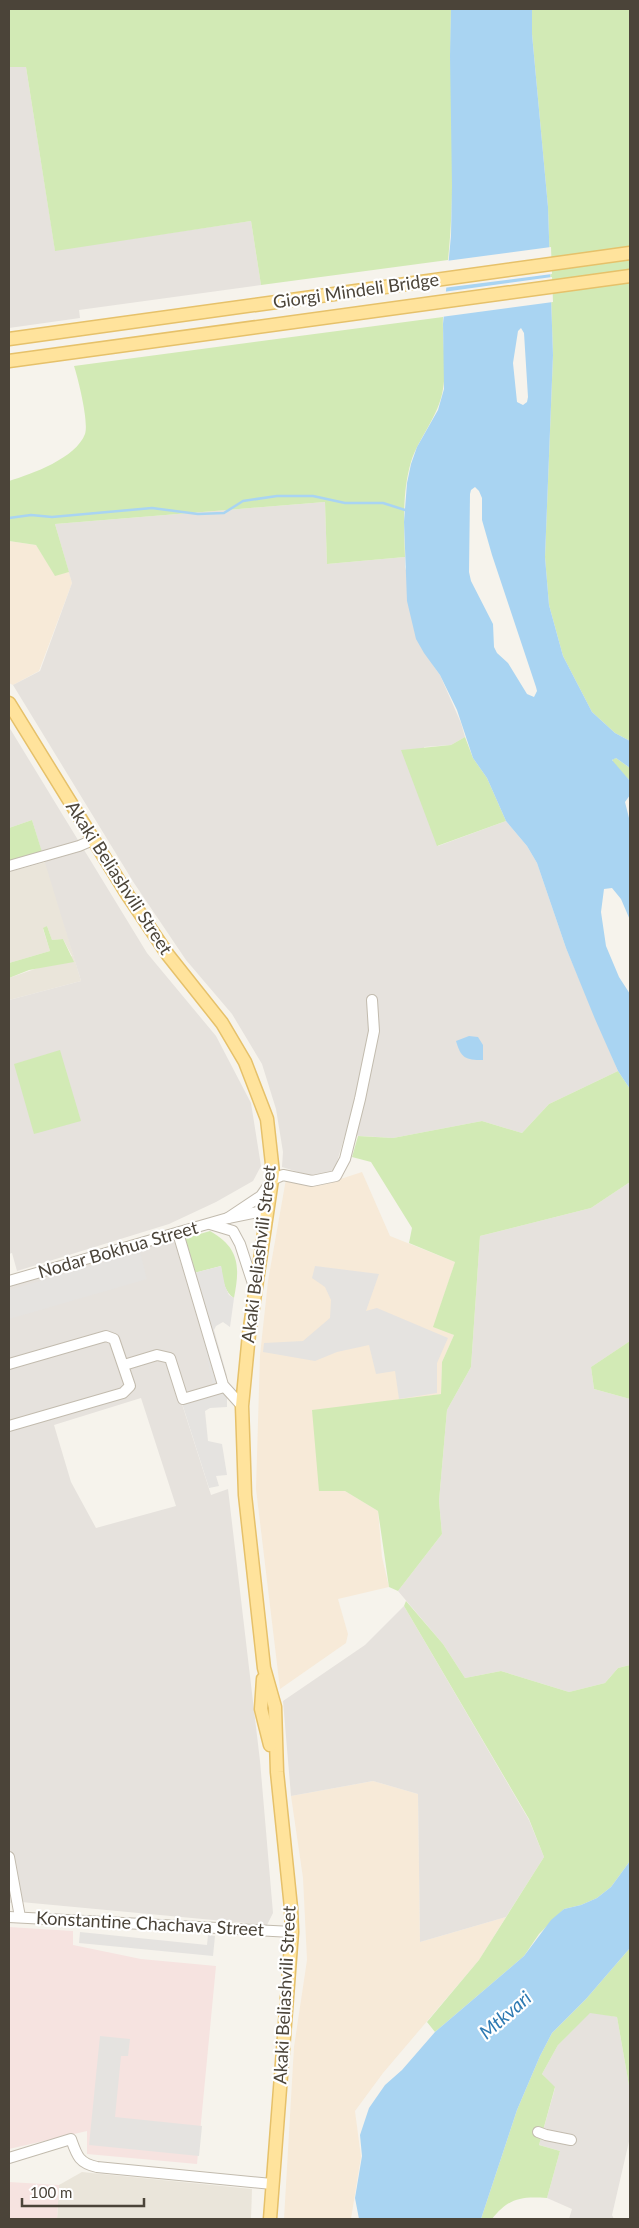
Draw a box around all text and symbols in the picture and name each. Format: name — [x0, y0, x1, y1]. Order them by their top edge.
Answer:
street label: Giorgi Mindeli Bridge — [272, 267, 440, 313]
street label: Akaki Beliashvili Street — [62, 797, 178, 959]
street label: Akaki Beliashvili Street — [236, 1163, 280, 1344]
street label: Nodar Bokhua Street — [35, 1216, 201, 1282]
street label: Akaki Beliashvili Street — [268, 1905, 300, 2085]
street label: Konstantine Chachava Street — [35, 1906, 265, 1940]
water label: Mtkvari — [474, 1985, 536, 2043]
scale bar — [22, 2176, 145, 2208]
text: 100 m — [30, 2183, 72, 2201]

